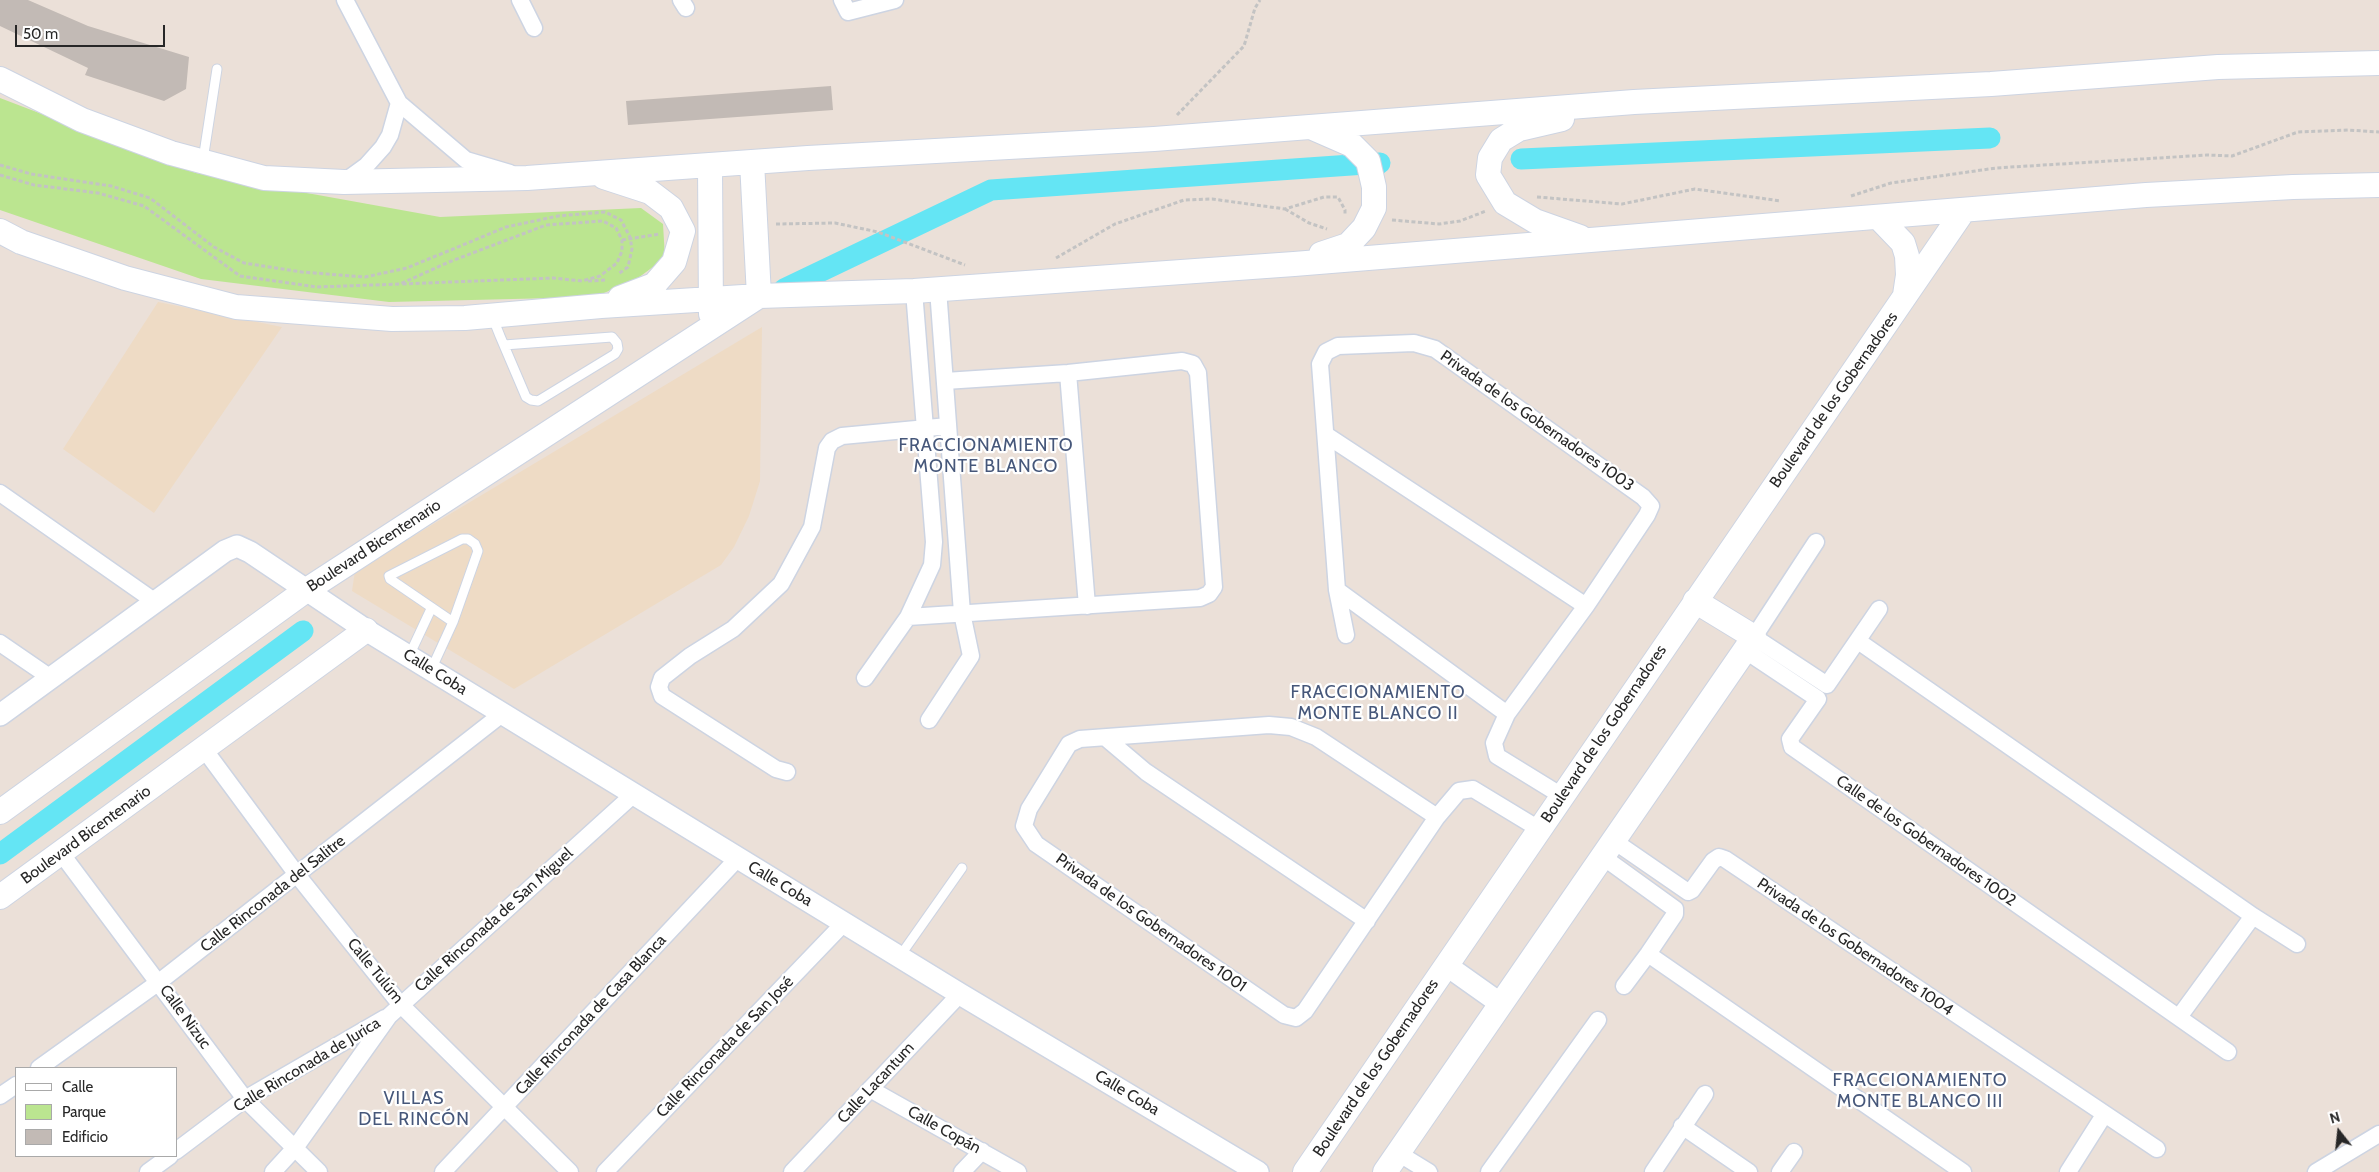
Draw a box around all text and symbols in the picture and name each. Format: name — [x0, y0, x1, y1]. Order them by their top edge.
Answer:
scale bar — [18, 15, 168, 47]
text: 50 m — [23, 25, 58, 43]
street label: Boulevard de los Gobernadores — [1766, 308, 1902, 492]
street label: Privada de los Gobernadores 1003 — [1437, 347, 1637, 495]
district label: FRACCIONAMIENTO MONTE BLANCO — [897, 435, 1075, 478]
street label: Boulevard Bicentenario — [303, 496, 445, 596]
street label: Boulevard de los Gobernadores — [1537, 641, 1671, 827]
street label: Calle Coba — [399, 645, 471, 699]
district label: FRACCIONAMIENTO MONTE BLANCO II — [1289, 682, 1467, 724]
street label: Calle de los Gobernadores 1002 — [1832, 771, 2020, 911]
street label: Boulevard Bicentenario — [17, 781, 155, 889]
street label: Calle Rinconada del Salitre — [197, 831, 349, 957]
street label: Calle Rinconada de San Miguel — [411, 844, 577, 996]
street label: Privada de los Gobernadores 1001 — [1052, 850, 1250, 996]
street label: Calle Coba — [744, 857, 816, 911]
street label: Privada de los Gobernadores 1004 — [1753, 874, 1957, 1020]
street label: Calle Rinconada de Casa Blanca — [512, 931, 670, 1099]
street label: Calle Tulúm — [343, 934, 407, 1008]
street label: Calle Rinconada de San José — [652, 972, 798, 1122]
street label: Boulevard de los Gobernadores — [1309, 975, 1443, 1161]
street label: Calle Nizuc — [155, 981, 215, 1053]
street label: Calle Rinconada de Jurica — [230, 1014, 384, 1116]
street label: Calle Lacantum — [833, 1038, 919, 1128]
street label: Calle Coba — [1091, 1066, 1163, 1120]
legend — [15, 1067, 178, 1157]
district label: FRACCIONAMIENTO MONTE BLANCO III — [1831, 1070, 2009, 1112]
text: Calle — [62, 1078, 93, 1096]
district label: VILLAS DEL RINCÓN — [357, 1088, 471, 1130]
street label: Calle Copán — [904, 1102, 984, 1158]
text: Parque — [62, 1103, 106, 1121]
north arrow — [2314, 1107, 2364, 1157]
text: N — [2328, 1108, 2342, 1128]
text: Edificio — [62, 1128, 108, 1146]

